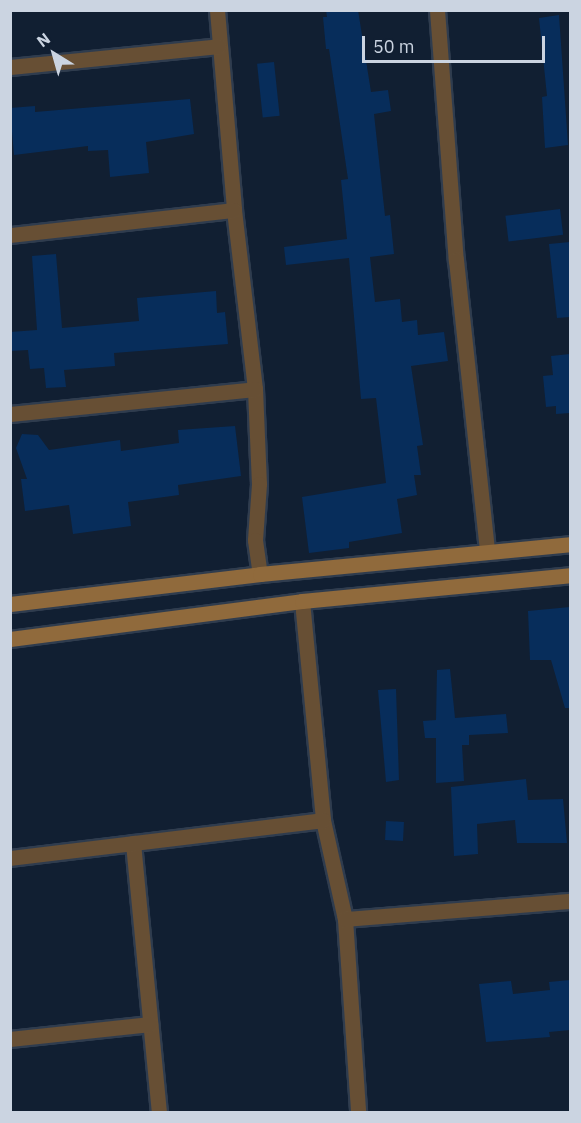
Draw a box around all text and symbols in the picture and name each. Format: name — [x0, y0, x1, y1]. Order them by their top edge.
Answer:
north arrow — [24, 24, 84, 84]
scale bar — [365, 24, 548, 62]
text: N — [33, 28, 54, 51]
text: 50 m — [373, 35, 415, 58]

